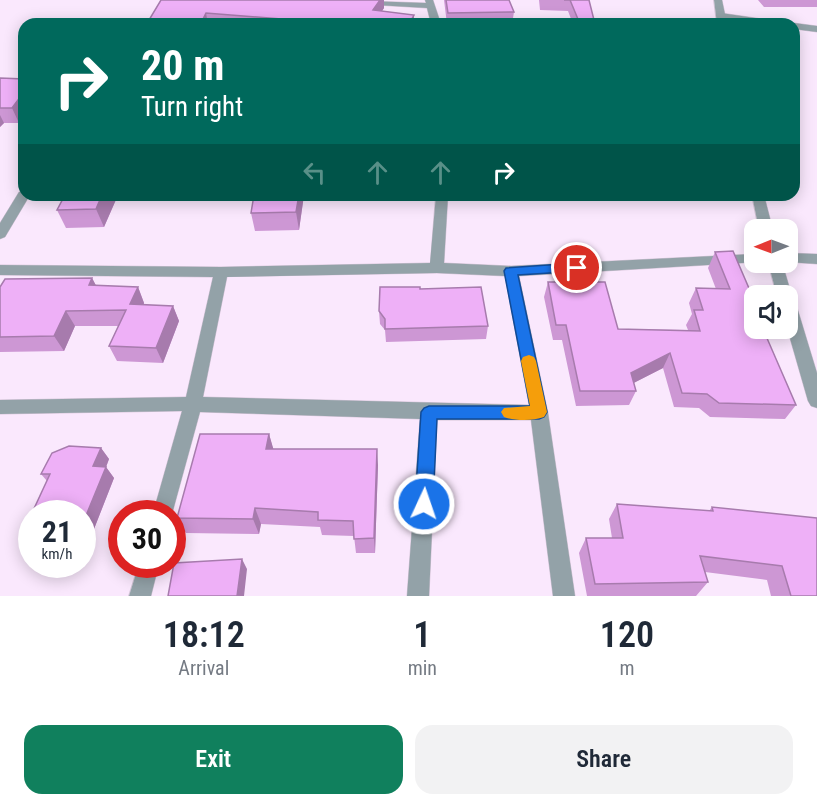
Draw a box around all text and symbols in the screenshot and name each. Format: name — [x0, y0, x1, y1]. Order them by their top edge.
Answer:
text: 20 m — [141, 41, 224, 90]
icon: right — [42, 42, 120, 120]
text: Turn right — [141, 91, 243, 123]
icon: left — [298, 156, 331, 189]
icon: ahead — [361, 156, 394, 189]
icon: ahead — [424, 156, 457, 189]
icon: right — [487, 156, 520, 189]
north arrow — [744, 219, 798, 273]
map controls — [744, 219, 798, 339]
pin — [551, 242, 602, 293]
icon: arrive — [560, 251, 593, 284]
button: sound — [744, 285, 798, 339]
position arrow — [392, 472, 456, 536]
speed limit sign: 30 — [108, 500, 186, 578]
text: 21 — [42, 514, 72, 549]
text: km/h — [42, 545, 72, 563]
text: 18:12 — [163, 614, 245, 656]
text: 1 — [413, 614, 431, 656]
text: 120 — [600, 614, 654, 656]
text: Arrival — [178, 656, 229, 680]
text: min — [408, 656, 437, 680]
text: m — [619, 656, 635, 680]
button: Exit — [24, 725, 403, 794]
button: Share — [415, 725, 793, 794]

